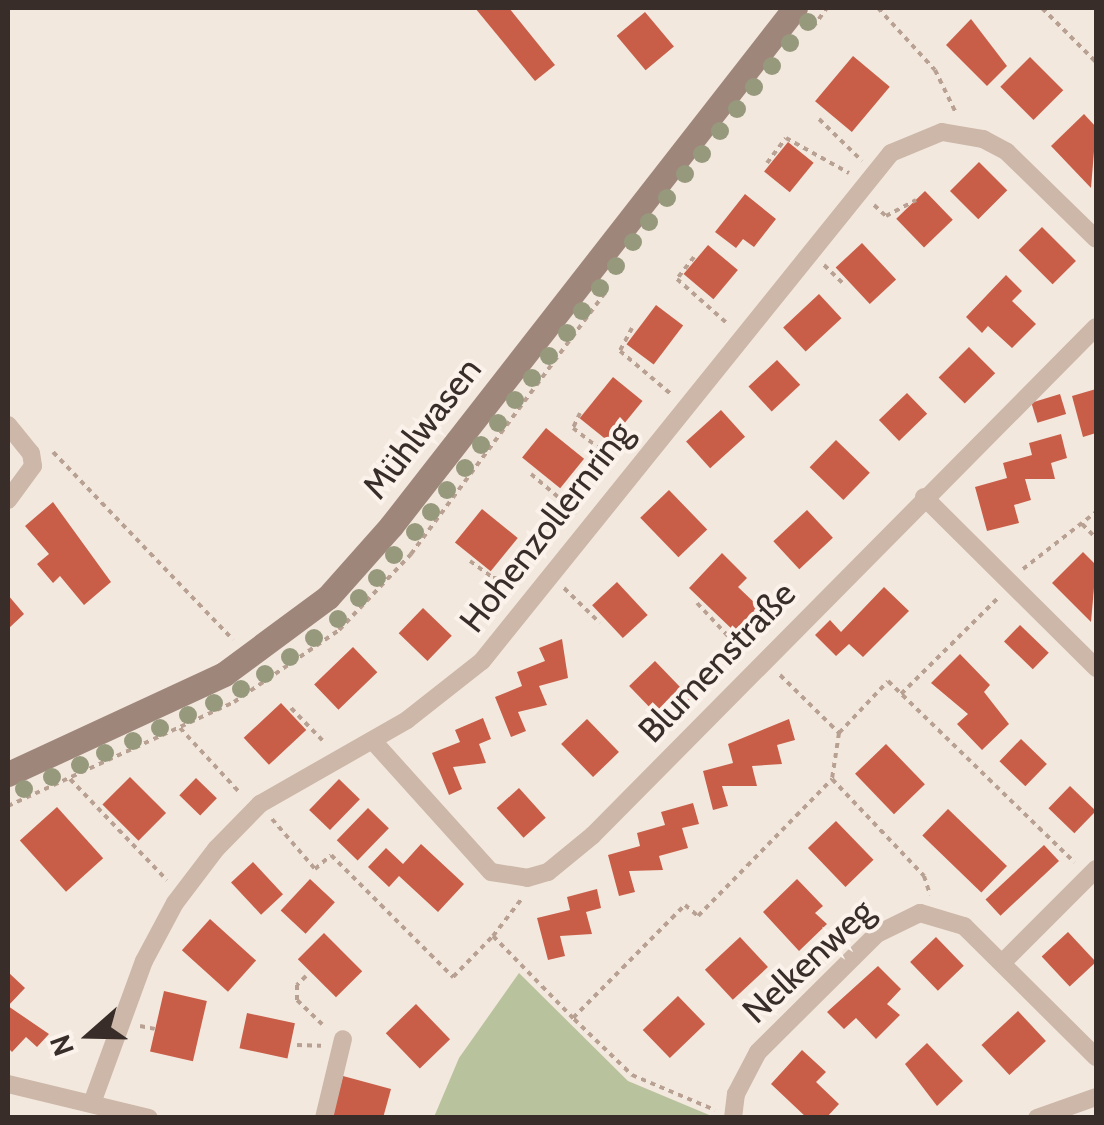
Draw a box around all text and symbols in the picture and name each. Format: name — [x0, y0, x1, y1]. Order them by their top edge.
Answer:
street label: Mühlwasen — [354, 349, 490, 507]
street label: Hohenzollernring — [451, 413, 641, 641]
street label: Blumenstraße — [630, 573, 804, 751]
street label: Nelkenweg — [734, 890, 882, 1032]
north arrow — [40, 985, 140, 1085]
text: N — [42, 1030, 81, 1060]

